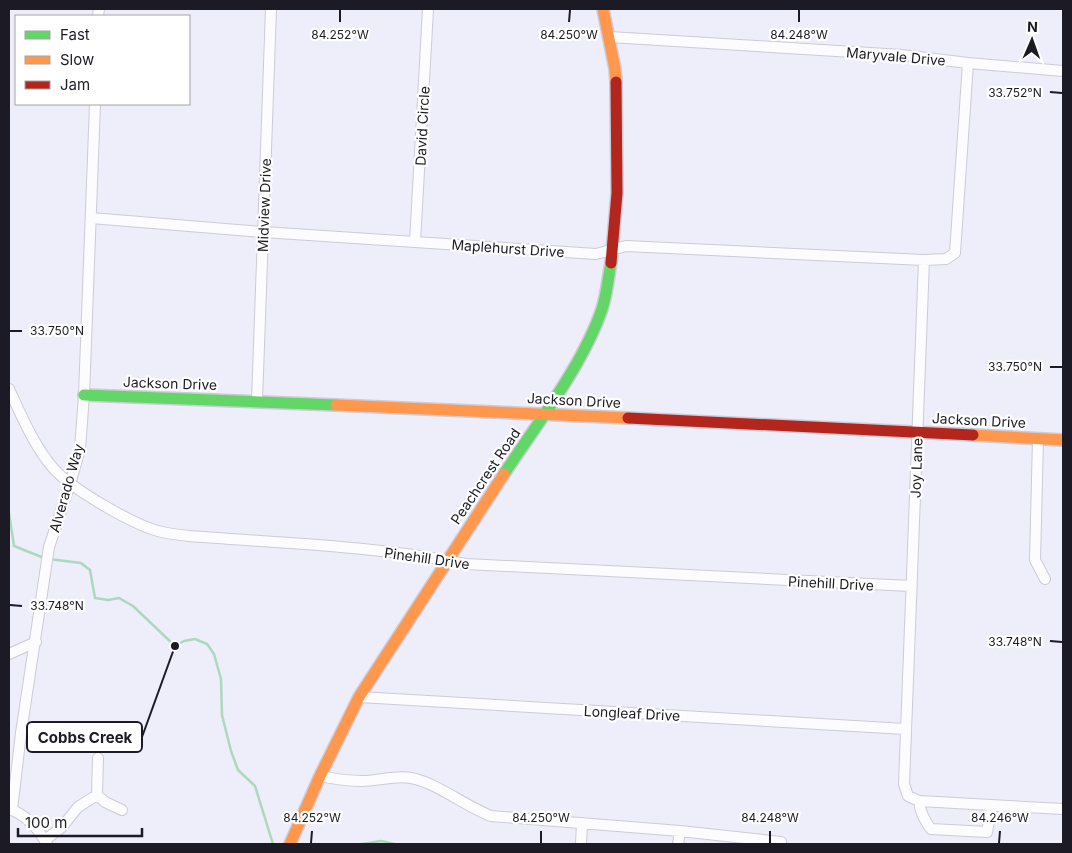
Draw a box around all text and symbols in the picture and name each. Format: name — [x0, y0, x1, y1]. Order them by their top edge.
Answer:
legend — [15, 15, 190, 105]
north arrow — [1007, 15, 1057, 65]
text: N — [1027, 18, 1038, 35]
text: Fast — [60, 25, 90, 44]
text: 84.252°W — [311, 27, 369, 42]
text: 84.250°W — [540, 27, 598, 42]
text: 84.248°W — [770, 27, 828, 42]
street label: Maryvale Drive — [846, 43, 946, 69]
text: Slow — [60, 50, 94, 69]
text: Jam — [60, 75, 90, 94]
text: 33.752°N — [988, 85, 1042, 100]
street label: David Circle — [411, 86, 433, 166]
street label: Midview Drive — [254, 158, 274, 252]
street label: Maplehurst Drive — [451, 236, 565, 260]
text: 33.750°N — [30, 323, 84, 338]
text: 33.750°N — [988, 359, 1042, 374]
street label: Jackson Drive — [123, 373, 217, 393]
street label: Jackson Drive — [526, 389, 622, 411]
street label: Jackson Drive — [931, 409, 1027, 431]
street label: Peachcrest Road — [447, 425, 523, 527]
street label: Joy Lane — [906, 438, 926, 498]
street label: Alverado Way — [45, 442, 87, 534]
street label: Pinehill Drive — [383, 544, 471, 572]
street label: Pinehill Drive — [788, 572, 874, 594]
text: 33.748°N — [30, 598, 84, 613]
text: 33.748°N — [988, 634, 1042, 649]
street label: Longleaf Drive — [583, 702, 681, 724]
callout: Cobbs Creek — [27, 722, 142, 752]
text: Cobbs Creek — [38, 728, 133, 747]
scale bar — [18, 806, 141, 838]
text: 84.252°W — [283, 810, 341, 825]
text: 84.250°W — [512, 810, 570, 825]
text: 84.248°W — [741, 810, 799, 825]
text: 84.246°W — [971, 810, 1029, 825]
text: 100 m — [25, 813, 67, 832]

